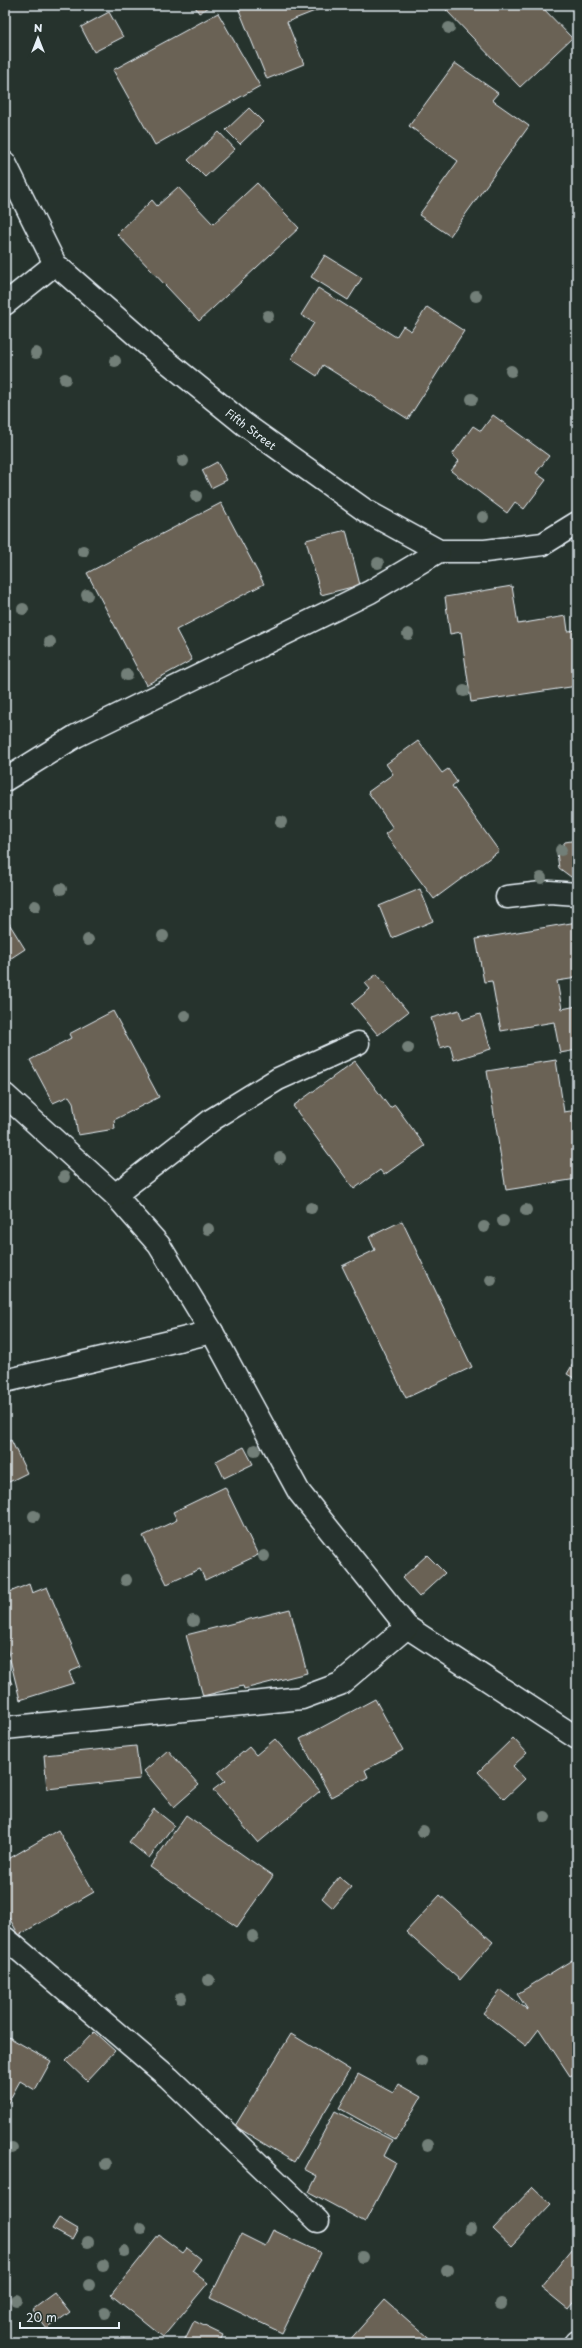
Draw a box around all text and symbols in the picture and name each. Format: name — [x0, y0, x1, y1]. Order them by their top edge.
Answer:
north arrow — [18, 18, 58, 58]
text: N — [34, 19, 43, 36]
street label: Fifth Street — [222, 404, 280, 454]
scale bar — [20, 2304, 119, 2330]
text: 20 m — [26, 2308, 57, 2326]

